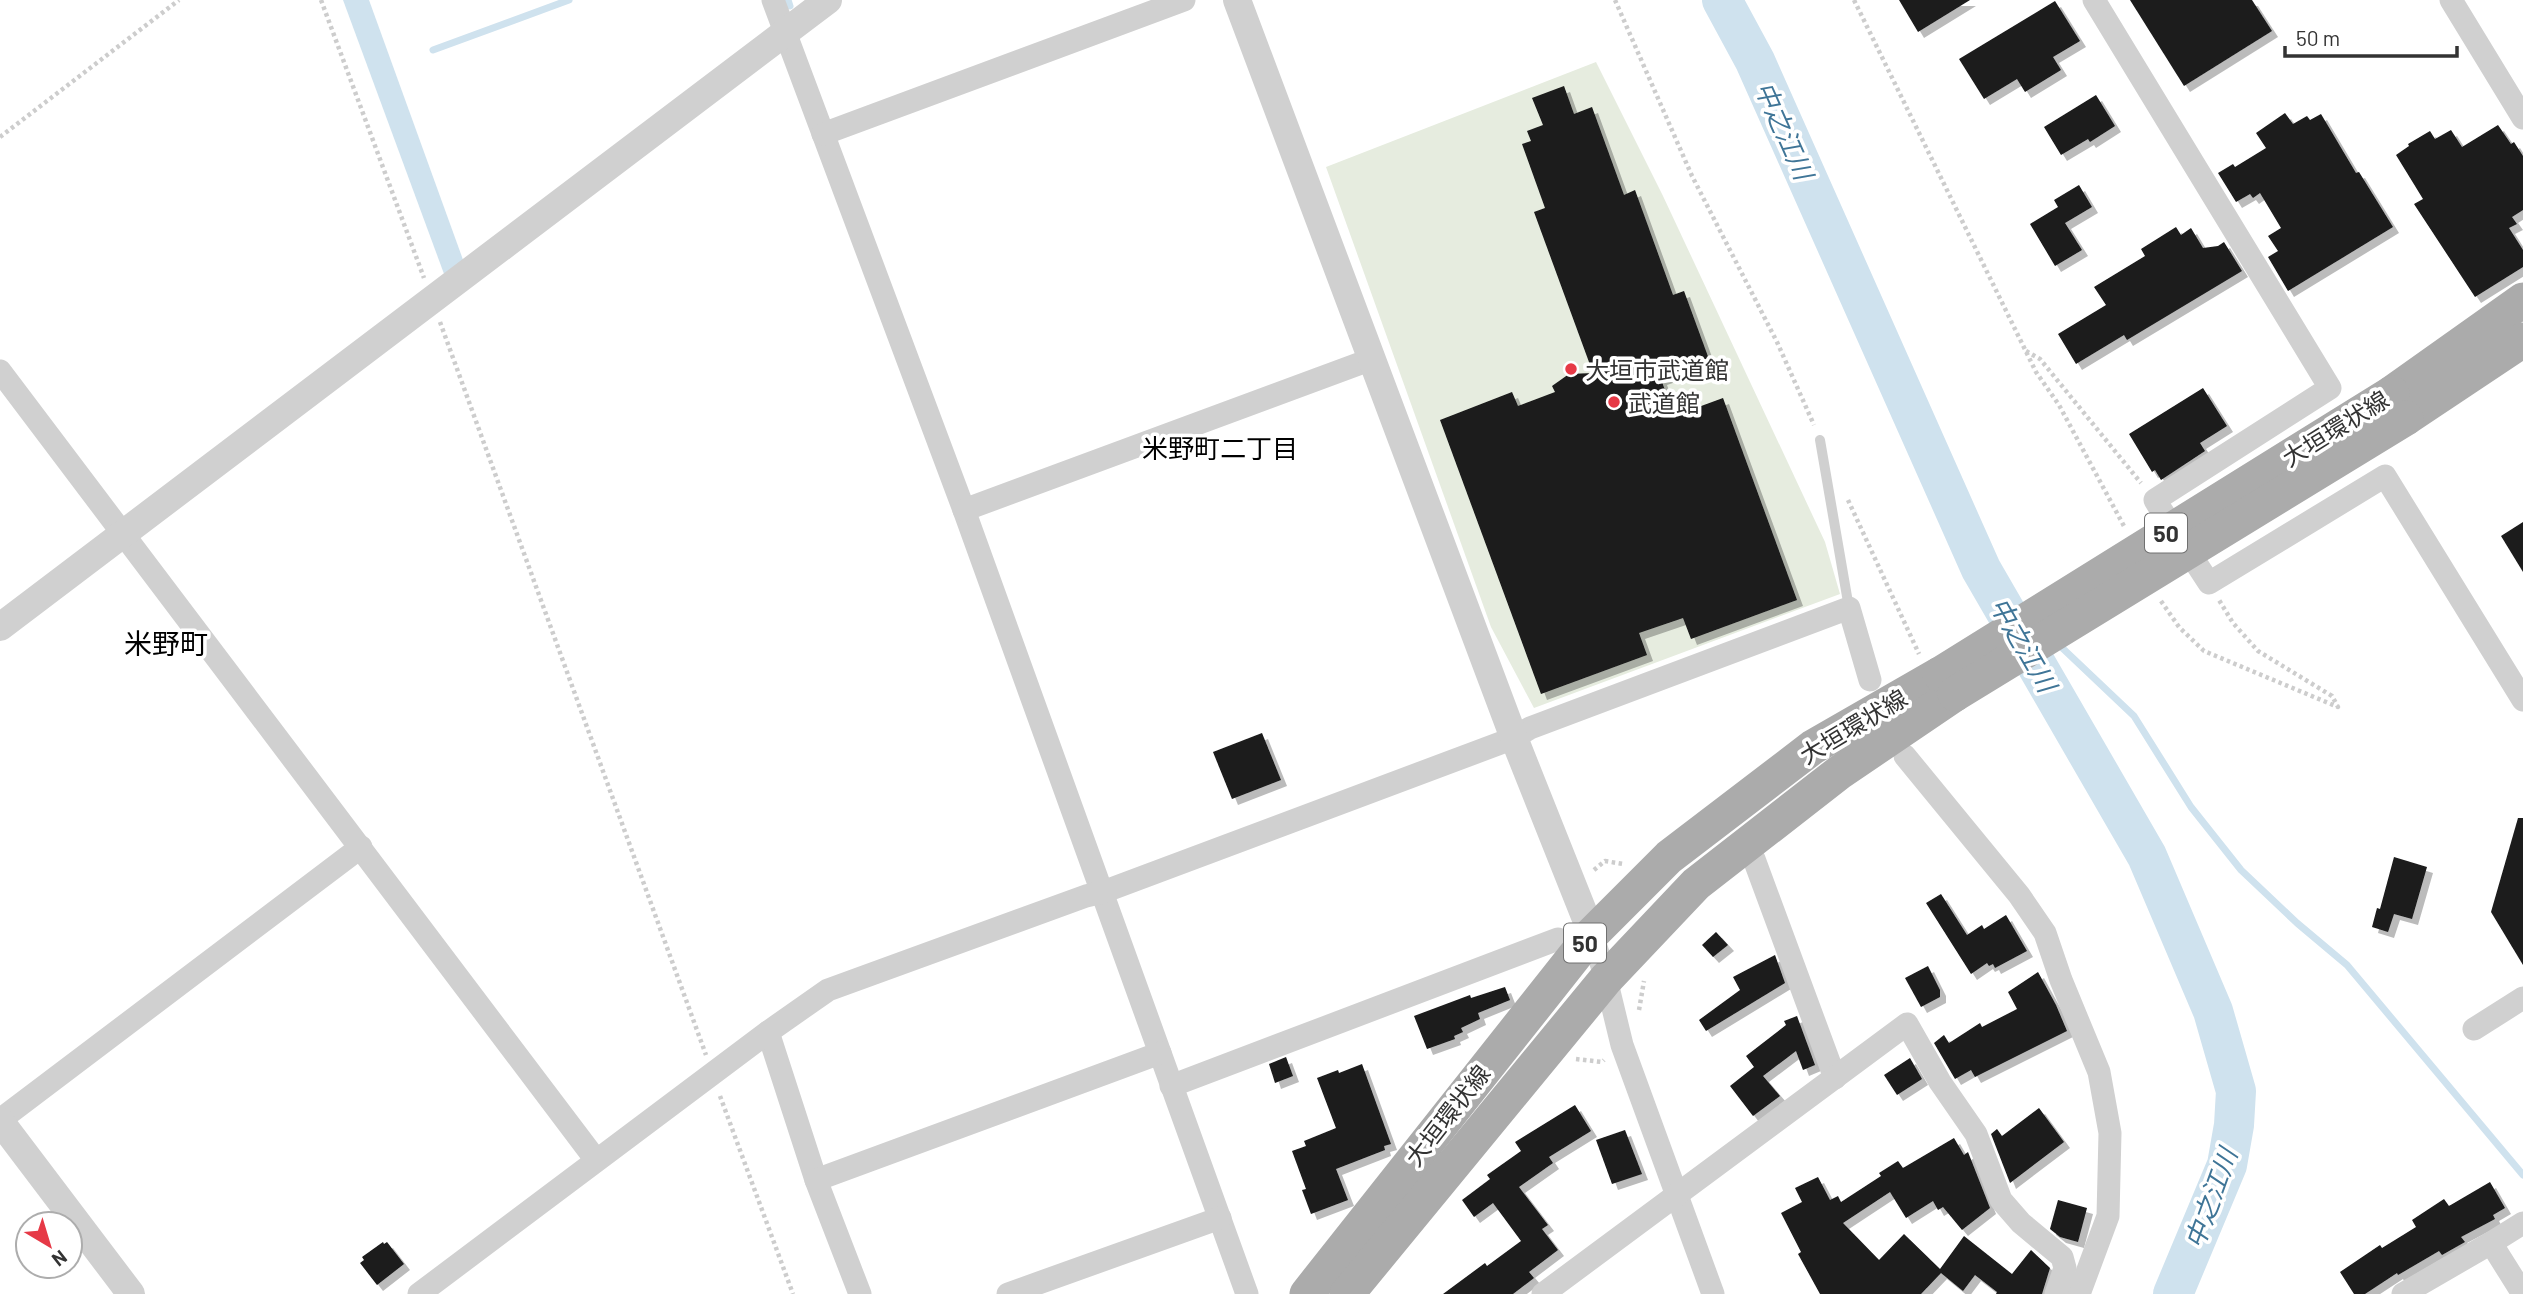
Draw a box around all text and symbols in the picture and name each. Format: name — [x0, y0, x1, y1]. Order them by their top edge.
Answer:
scale bar — [2285, 14, 2456, 58]
text: 50 m — [2296, 25, 2340, 50]
water label: 中之江川 — [1750, 76, 1822, 187]
place label: 大垣市武道館 — [1585, 355, 1729, 384]
marker: 大垣市武道館 — [1563, 361, 1579, 377]
street label: 大垣環状線 — [2276, 384, 2394, 472]
place label: 武道館 — [1628, 388, 1700, 417]
marker: 武道館 — [1606, 394, 1622, 410]
district label: 米野町二丁目 — [1142, 432, 1298, 463]
road number: 50 — [2145, 513, 2187, 552]
water label: 中之江川 — [1985, 591, 2065, 699]
district label: 米野町 — [124, 626, 208, 660]
street label: 大垣環状線 — [1794, 683, 1912, 769]
road number: 50 — [1564, 924, 1606, 962]
street label: 大垣環状線 — [1399, 1059, 1495, 1171]
water label: 中之江川 — [2178, 1141, 2243, 1252]
north arrow — [14, 1210, 84, 1280]
text: N — [48, 1246, 72, 1272]

